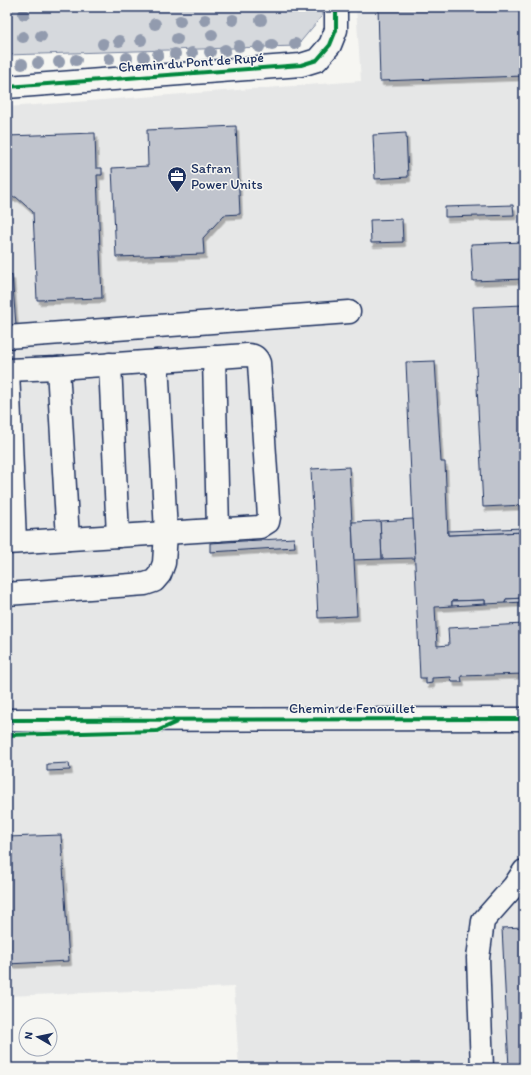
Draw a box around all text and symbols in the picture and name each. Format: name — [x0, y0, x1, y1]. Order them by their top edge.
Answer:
street label: Chemin du Pont de Rupé — [118, 49, 265, 76]
place label: Safran Power Units — [191, 160, 263, 193]
office icon: Safran Power Units — [166, 165, 188, 193]
street label: Chemin de Fenouillet — [289, 700, 415, 717]
north arrow — [18, 1017, 58, 1057]
text: N — [22, 1031, 36, 1040]

